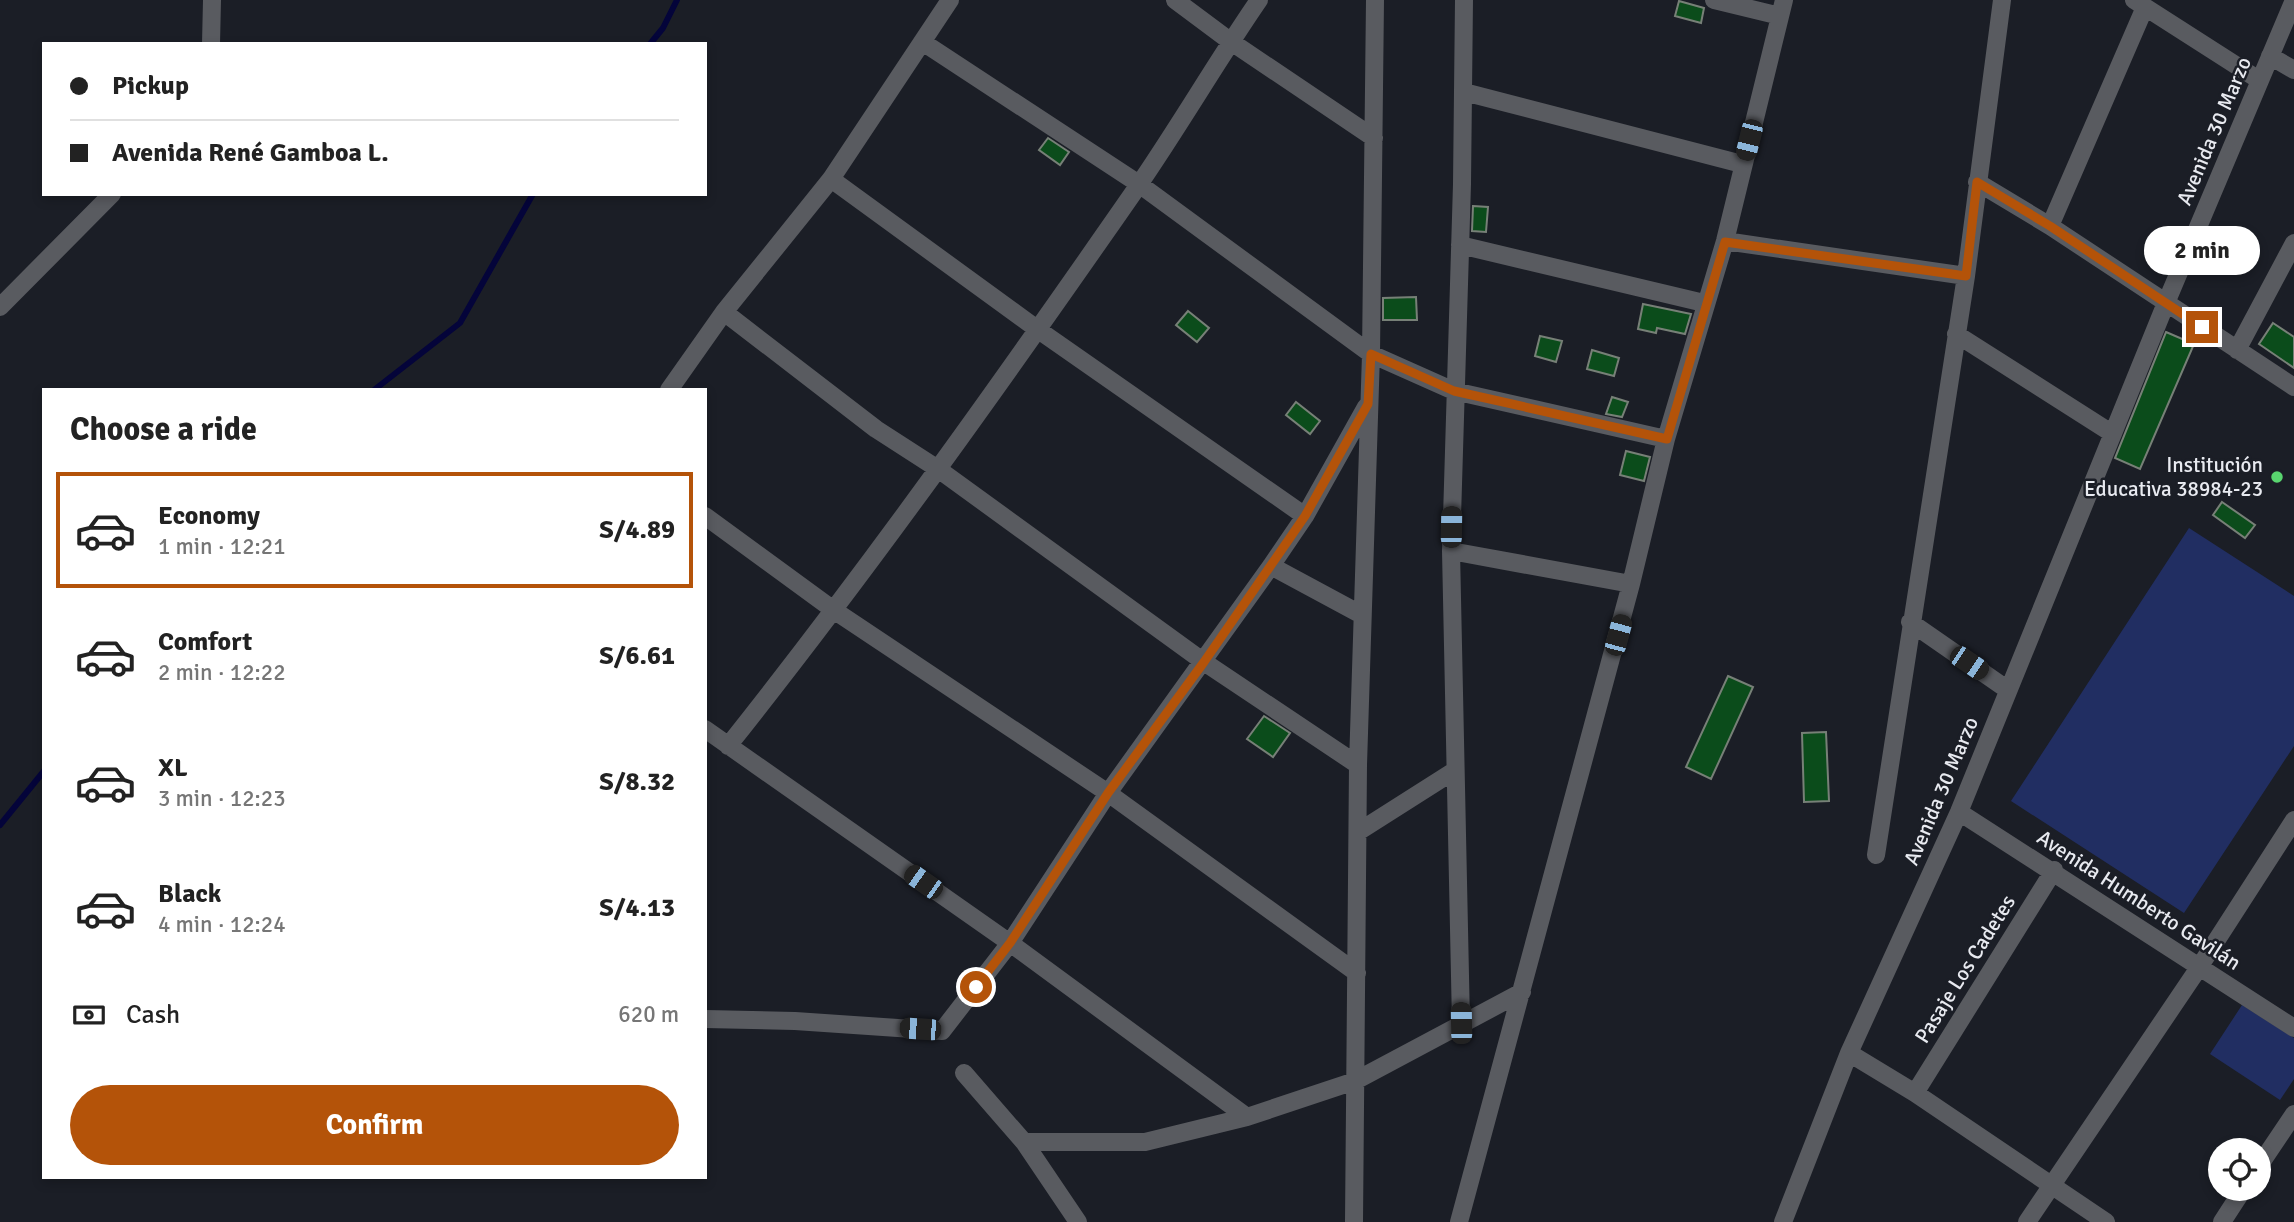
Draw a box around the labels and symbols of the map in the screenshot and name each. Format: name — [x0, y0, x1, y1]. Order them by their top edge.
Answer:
street label: Avenida 30 Marzo — [2171, 53, 2257, 209]
car — [1734, 117, 1765, 163]
callout: 2 min — [2144, 226, 2260, 274]
route end — [2186, 311, 2218, 343]
place label: Institución Educativa 38984-23 — [2084, 452, 2263, 502]
marker: Institución Educativa 38984-23 — [2269, 469, 2285, 485]
car — [1441, 506, 1462, 548]
car — [1603, 612, 1634, 658]
car — [1946, 643, 1993, 683]
street label: Avenida 30 Marzo — [1898, 713, 1984, 869]
street label: Avenida Humberto Gavilán — [2032, 824, 2246, 976]
car — [900, 861, 947, 903]
street label: Pasaje Los Cadetes — [1909, 890, 2021, 1048]
route start — [960, 971, 992, 1003]
car — [1451, 1002, 1472, 1044]
car — [899, 1017, 942, 1041]

